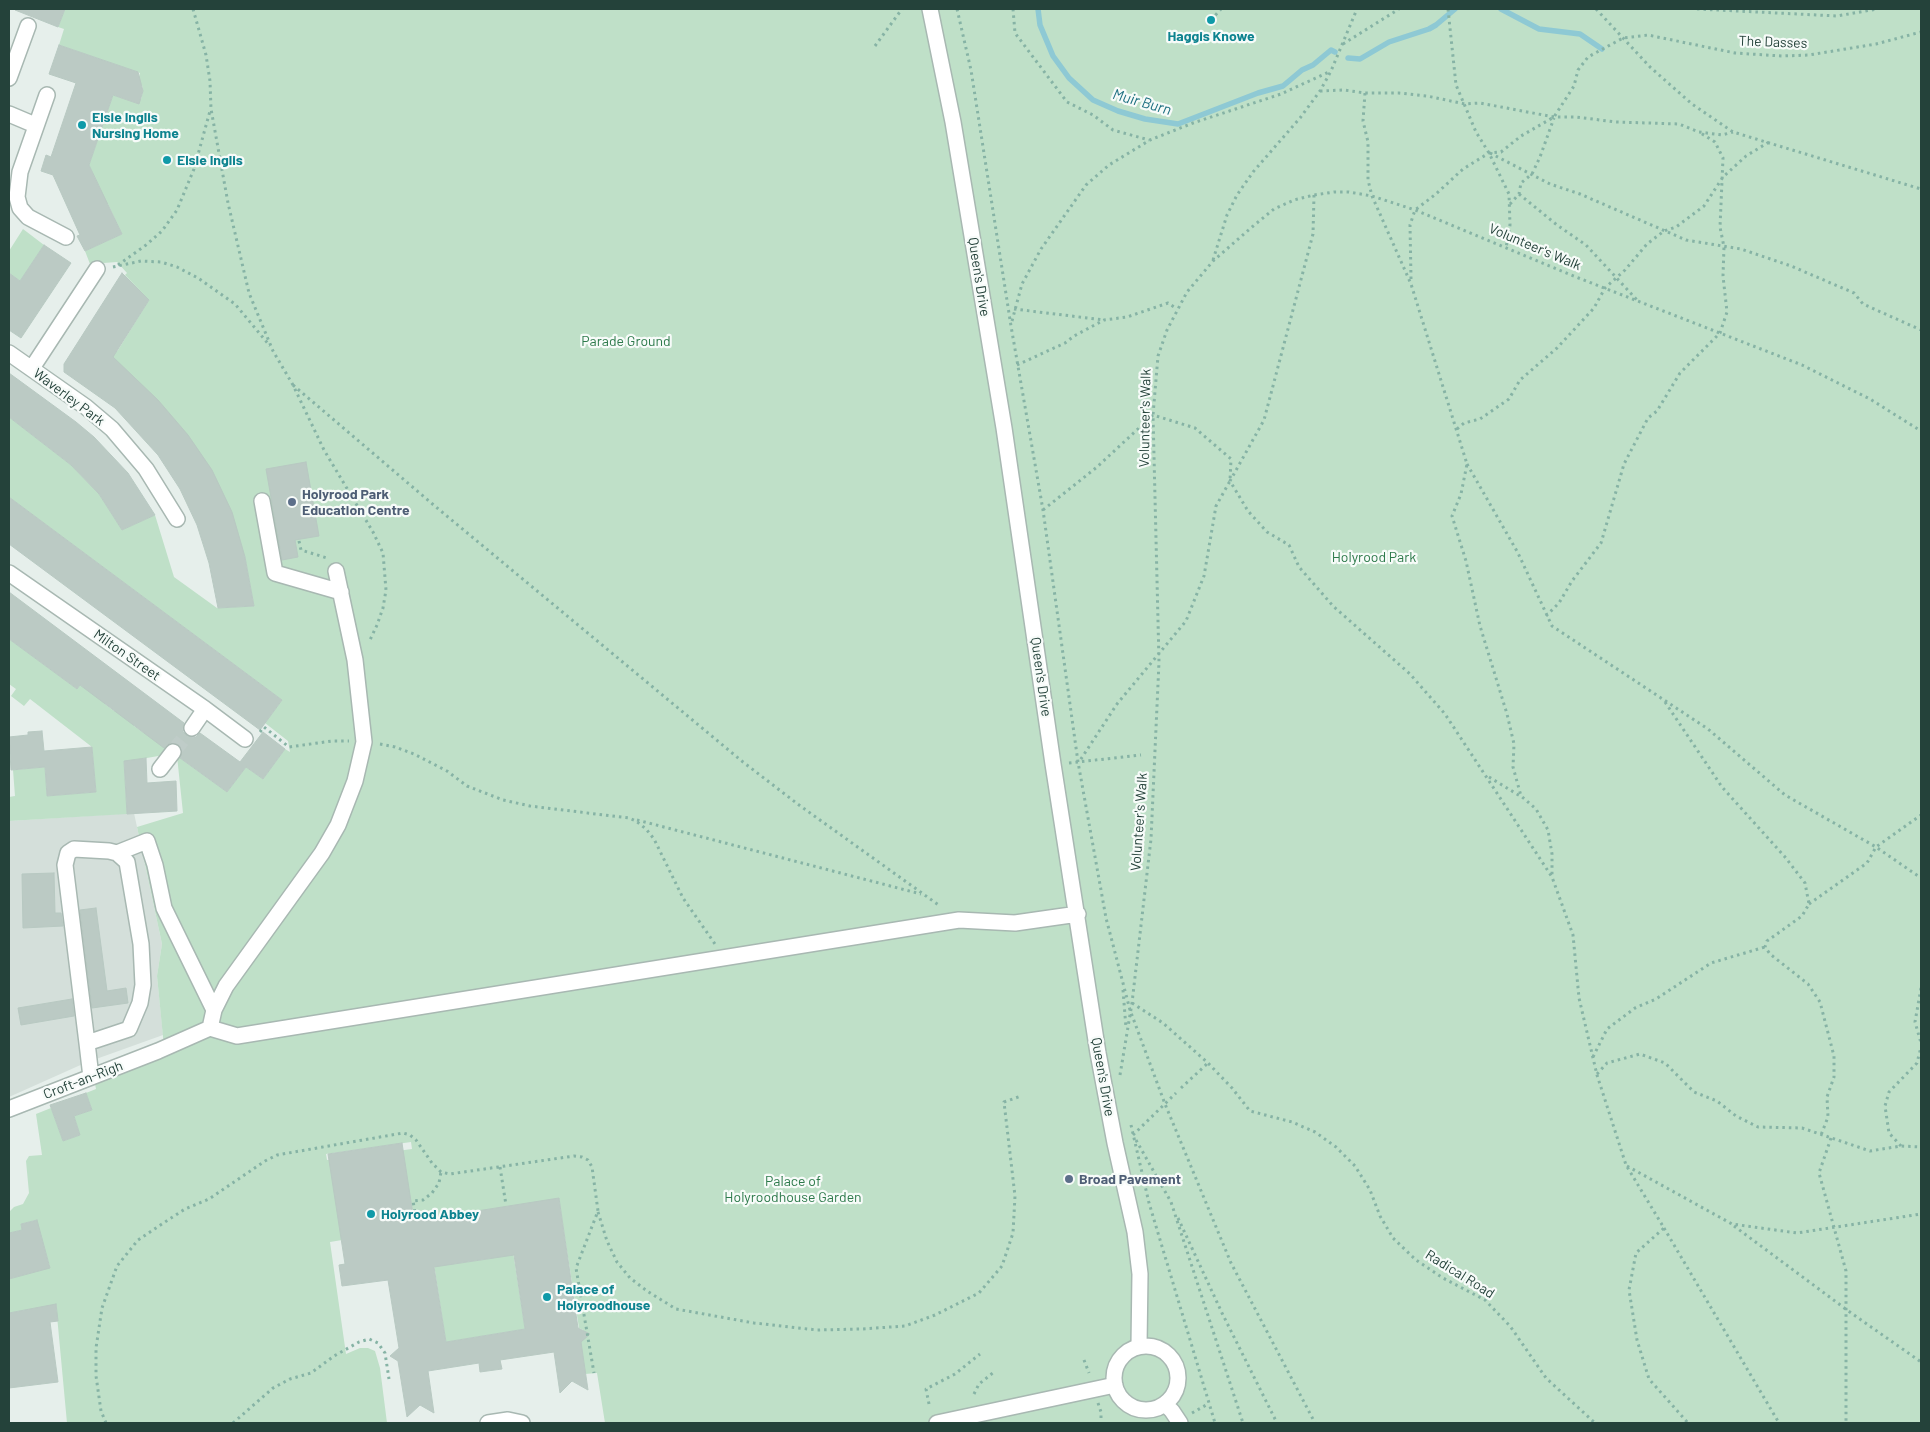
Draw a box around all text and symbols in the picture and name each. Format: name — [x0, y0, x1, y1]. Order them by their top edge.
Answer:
marker: Haggis Knowe — [1205, 14, 1217, 26]
place label: Haggis Knowe — [1167, 28, 1255, 44]
street label: The Dasses — [1738, 32, 1808, 52]
water label: Muir Burn — [1111, 85, 1173, 119]
place label: Elsie Inglis Nursing Home — [92, 109, 179, 142]
marker: Elsie Inglis Nursing Home — [76, 119, 88, 131]
place label: Elsie Inglis — [177, 152, 243, 168]
marker: Elsie Inglis — [161, 154, 173, 166]
street label: Volunteer's Walk — [1486, 220, 1584, 274]
street label: Queen's Drive — [964, 236, 994, 318]
park label: Parade Ground — [581, 333, 671, 349]
street label: Waverley Park — [30, 365, 108, 429]
street label: Volunteer's Walk — [1136, 368, 1154, 468]
place label: Holyrood Park Education Centre — [302, 486, 410, 518]
marker: Holyrood Park Education Centre — [286, 496, 298, 508]
park label: Holyrood Park — [1332, 549, 1416, 565]
street label: Milton Street — [90, 626, 164, 684]
street label: Queen's Drive — [1027, 636, 1055, 718]
street label: Volunteer's Walk — [1127, 772, 1151, 872]
street label: Queen's Drive — [1088, 1036, 1118, 1118]
street label: Croft-an-Righ — [41, 1057, 125, 1103]
place label: Broad Pavement — [1079, 1171, 1181, 1187]
park label: Palace of Holyroodhouse Garden — [724, 1173, 862, 1206]
marker: Broad Pavement — [1063, 1173, 1075, 1185]
place label: Holyrood Abbey — [381, 1206, 479, 1222]
marker: Holyrood Abbey — [365, 1208, 377, 1220]
street label: Radical Road — [1422, 1246, 1498, 1302]
place label: Palace of Holyroodhouse — [557, 1281, 650, 1314]
marker: Palace of Holyroodhouse — [541, 1291, 553, 1303]

